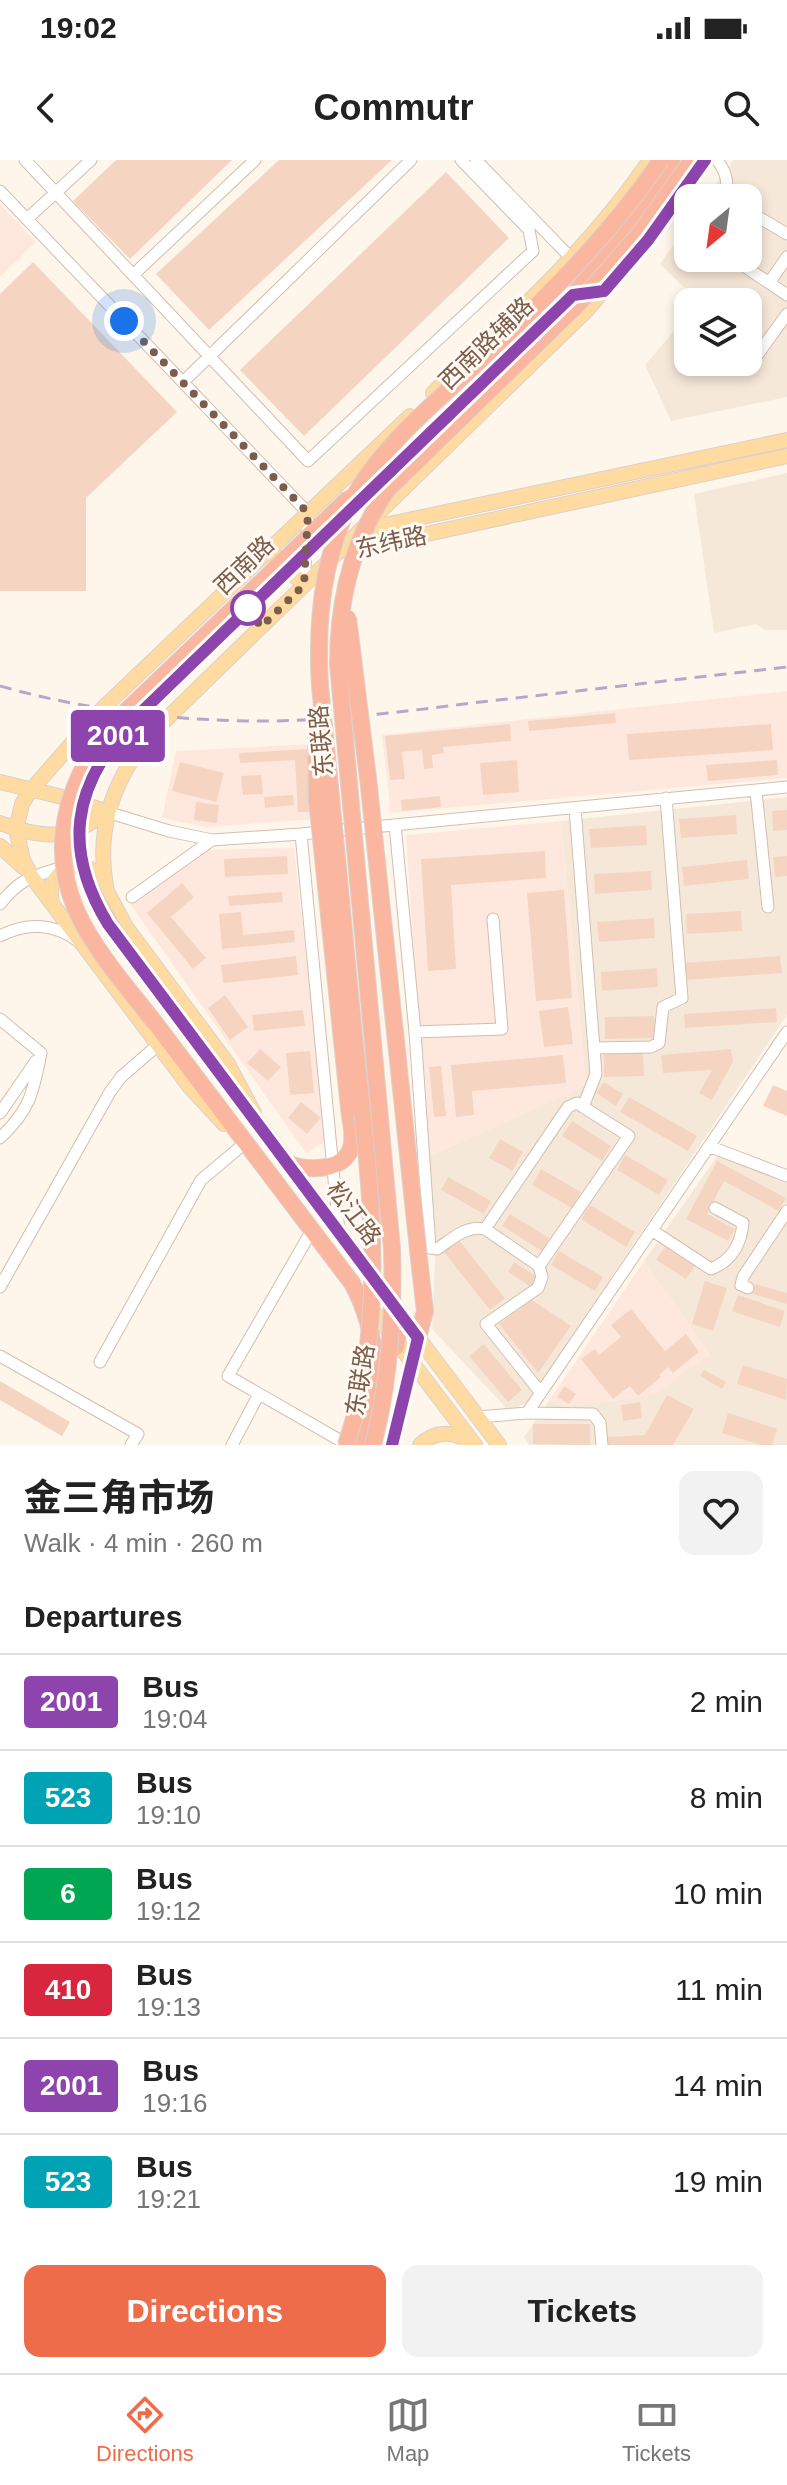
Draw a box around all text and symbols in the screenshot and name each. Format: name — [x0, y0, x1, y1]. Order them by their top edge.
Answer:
text: 19:02 — [40, 11, 117, 44]
icon: back — [24, 86, 68, 130]
icon: search — [719, 86, 763, 130]
text: Commutr — [314, 87, 474, 128]
north arrow — [674, 184, 762, 272]
map controls — [674, 184, 762, 376]
button: layers — [674, 288, 762, 376]
street label: 西南路辅路 — [433, 292, 539, 394]
your location — [104, 301, 144, 341]
street label: 东纬路 — [353, 521, 429, 563]
street label: 西南路 — [209, 530, 279, 600]
unlabelled marker — [231, 591, 265, 625]
street label: 东联路 — [304, 704, 338, 778]
line badge: 2001 — [62, 710, 174, 762]
text: 2001 — [87, 720, 149, 751]
street label: 松江路 — [322, 1176, 386, 1250]
street label: 东联路 — [341, 1342, 379, 1418]
button: heart — [679, 1471, 763, 1555]
text: 金三角市场 — [24, 1477, 214, 1519]
text: Walk · 4 min · 260 m — [24, 1528, 263, 1558]
text: Departures — [24, 1600, 182, 1633]
text: Bus — [142, 1670, 199, 1703]
text: 2 min — [690, 1685, 763, 1718]
text: 2001 — [40, 1686, 102, 1717]
text: 19:04 — [142, 1704, 207, 1734]
text: Bus — [136, 1766, 193, 1799]
text: 8 min — [690, 1781, 763, 1814]
text: 523 — [45, 1782, 91, 1813]
text: 19:10 — [136, 1800, 201, 1830]
text: Bus — [136, 1862, 193, 1895]
text: 10 min — [673, 1877, 763, 1910]
text: 6 — [60, 1878, 76, 1909]
text: 19:12 — [136, 1896, 201, 1926]
text: Bus — [136, 1958, 193, 1991]
text: 11 min — [675, 1973, 763, 2006]
text: 410 — [45, 1974, 91, 2005]
text: 19:13 — [136, 1992, 201, 2022]
text: Bus — [142, 2054, 199, 2087]
text: 14 min — [673, 2069, 763, 2102]
text: 2001 — [40, 2070, 102, 2101]
text: 19:16 — [142, 2088, 207, 2118]
text: Bus — [136, 2150, 193, 2183]
text: 19 min — [673, 2165, 763, 2198]
text: 523 — [45, 2166, 91, 2197]
text: 19:21 — [136, 2184, 201, 2214]
button: Directions — [24, 2265, 386, 2357]
button: Tickets — [402, 2265, 763, 2357]
tab: Directions — [96, 2393, 194, 2467]
tab: Map — [386, 2393, 430, 2467]
tab: Tickets — [622, 2393, 691, 2467]

